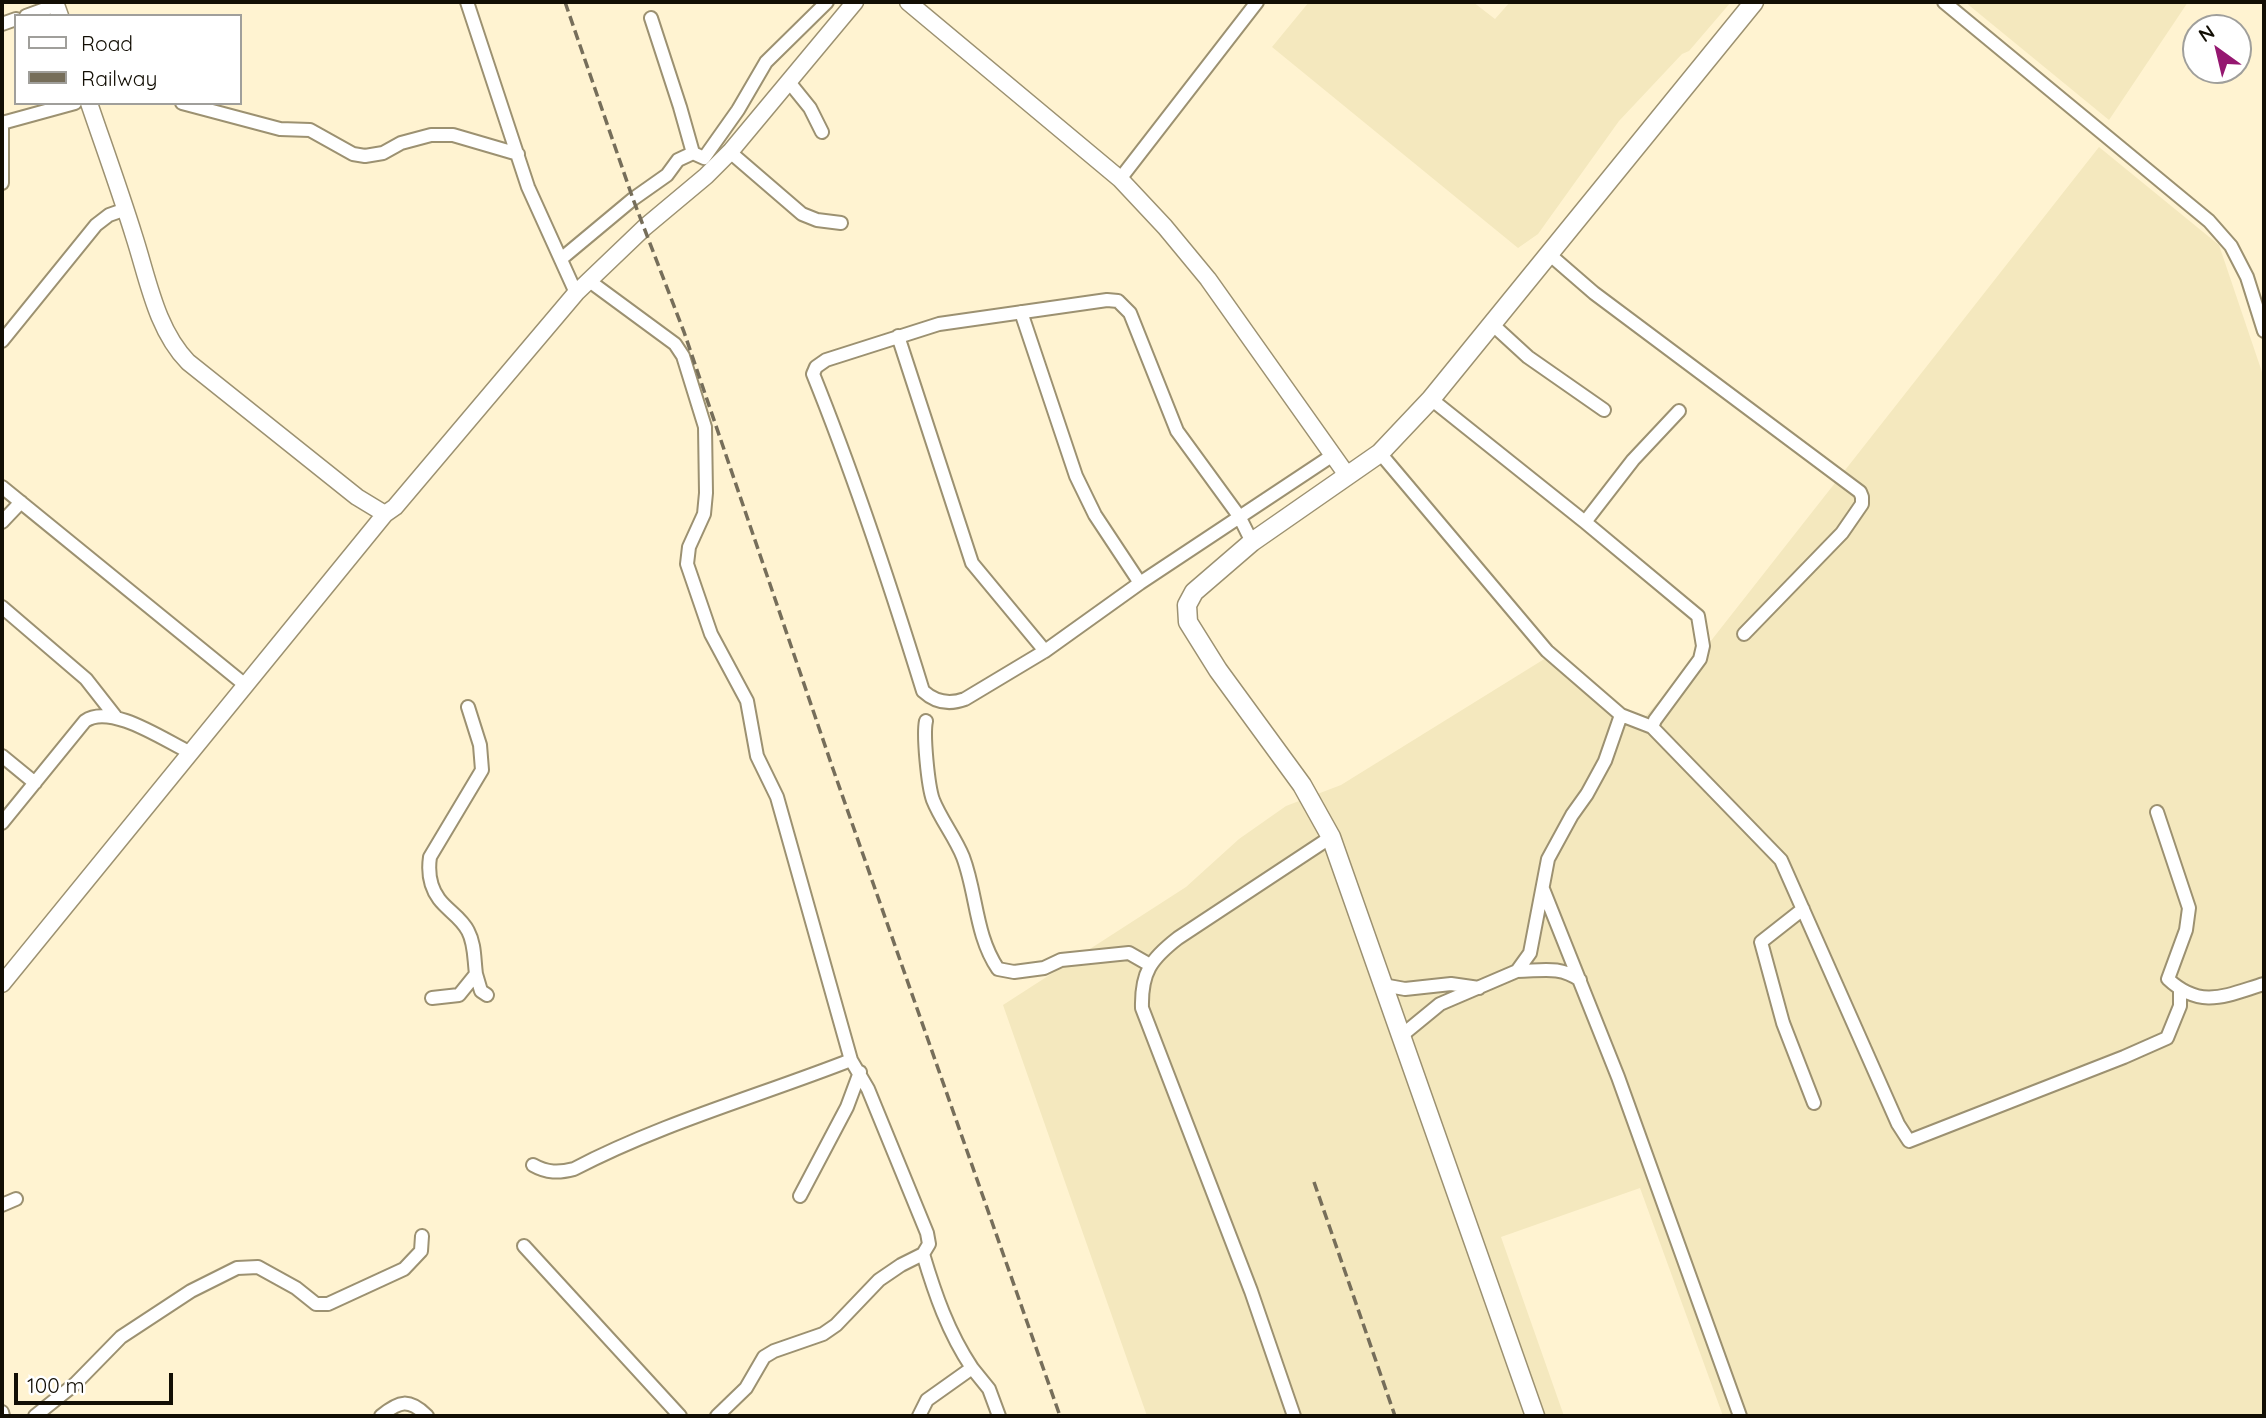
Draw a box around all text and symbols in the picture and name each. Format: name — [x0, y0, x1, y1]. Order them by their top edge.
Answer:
legend — [14, 14, 242, 105]
north arrow — [2182, 14, 2252, 84]
text: N — [2194, 19, 2219, 47]
text: Road — [81, 30, 133, 56]
text: Railway — [81, 65, 157, 91]
scale bar — [18, 1358, 177, 1402]
text: 100 m — [27, 1372, 85, 1398]

